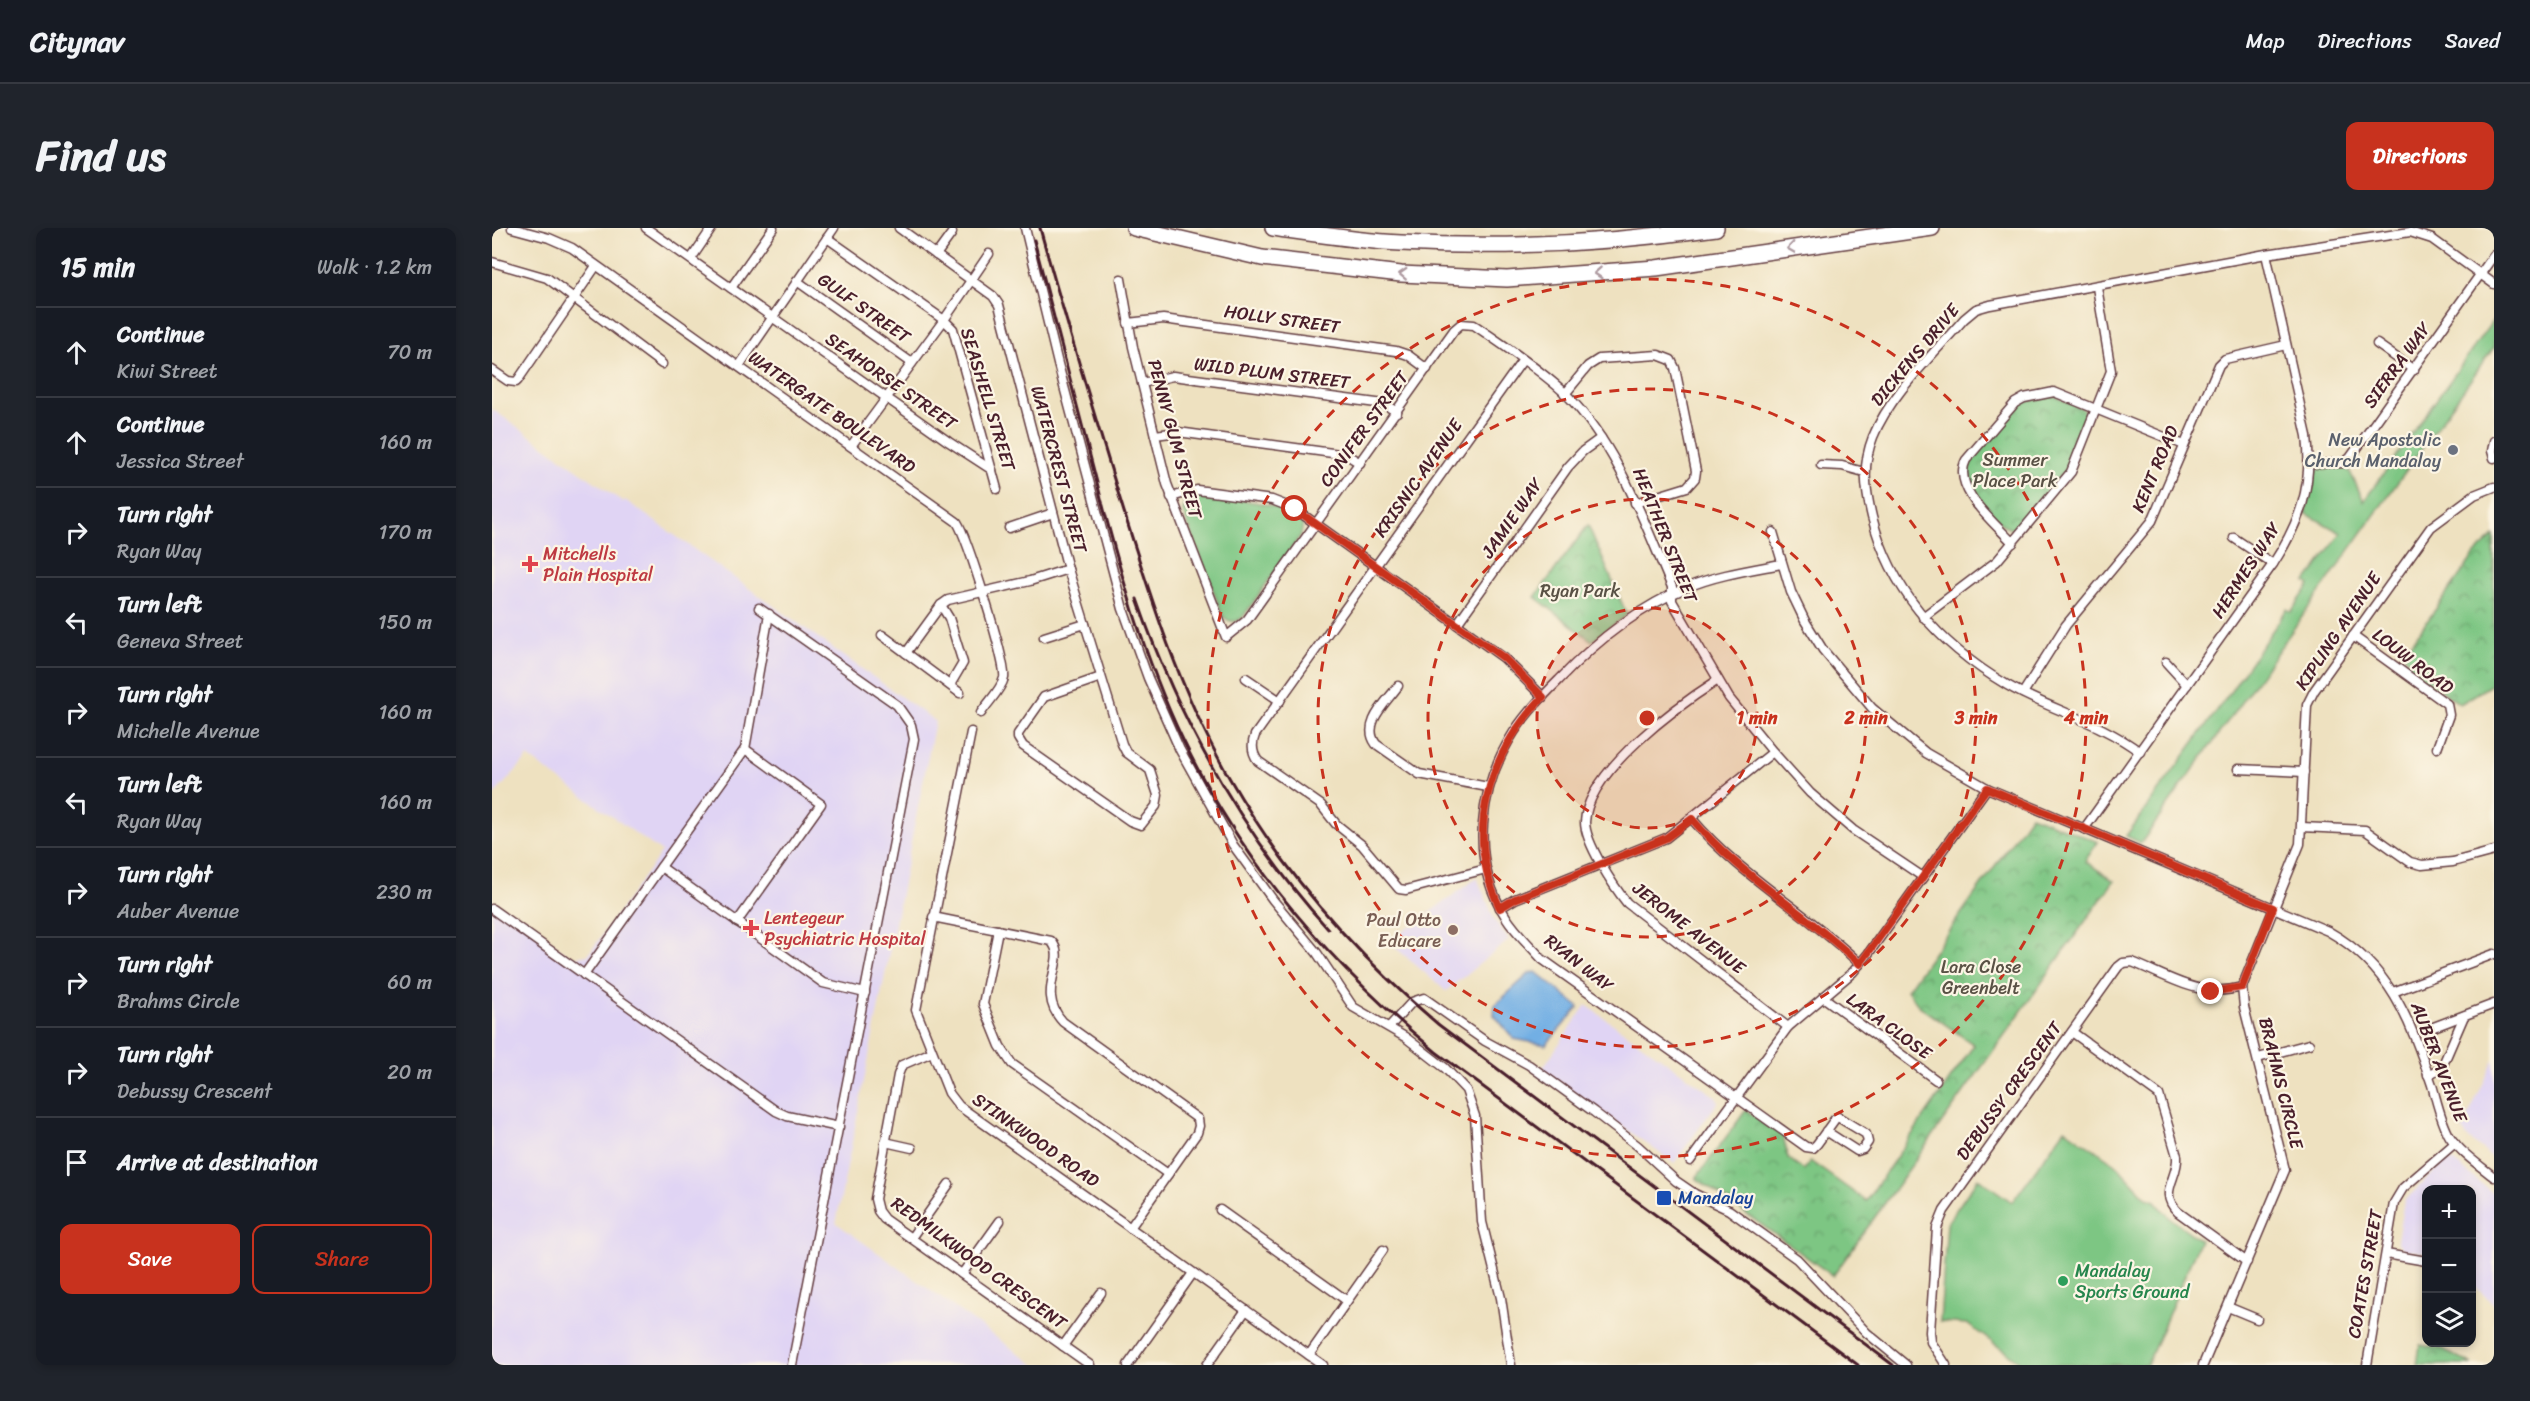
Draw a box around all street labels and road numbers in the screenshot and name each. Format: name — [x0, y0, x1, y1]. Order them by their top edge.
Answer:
street label: GULF STREET — [811, 264, 918, 353]
street label: HOLLY STREET — [1222, 295, 1343, 343]
street label: DICKENS DRIVE — [1862, 296, 1969, 414]
street label: SIERRA WAY — [2354, 314, 2440, 415]
street label: SEAHORSE STREET — [818, 323, 965, 439]
street label: SEASHELL STREET — [951, 324, 1025, 475]
street label: WATERGATE BOULEVARD — [742, 342, 923, 482]
street label: WILD PLUM STREET — [1192, 348, 1353, 399]
street label: PENNY GUM STREET — [1138, 356, 1212, 523]
street label: CONIFER STREET — [1311, 363, 1418, 494]
street label: WATERCREST STREET — [1021, 382, 1097, 557]
street label: KRISNIC AVENUE — [1365, 411, 1472, 544]
street label: KENT ROAD — [2122, 420, 2188, 518]
street label: HEATHER STREET — [1623, 463, 1707, 609]
street label: JAMIE WAY — [1472, 470, 1552, 566]
street label: HERMES WAY — [2203, 514, 2290, 625]
street label: KIPLING AVENUE — [2286, 564, 2390, 697]
street label: LOUW ROAD — [2365, 619, 2461, 703]
street label: JEROME AVENUE — [1624, 873, 1754, 983]
street label: RYAN WAY — [1537, 925, 1622, 1001]
street label: LARA CLOSE — [1839, 984, 1939, 1069]
street label: AUBER AVENUE — [2401, 996, 2477, 1128]
street label: DEBUSSY CRESCENT — [1947, 1014, 2071, 1167]
street label: BRAHMS CIRCLE — [2249, 1014, 2313, 1153]
street label: STINKWOOD ROAD — [966, 1084, 1107, 1196]
street label: REDMILKWOOD CRESCENT — [884, 1188, 1075, 1339]
street label: COATES STREET — [2338, 1206, 2392, 1341]

